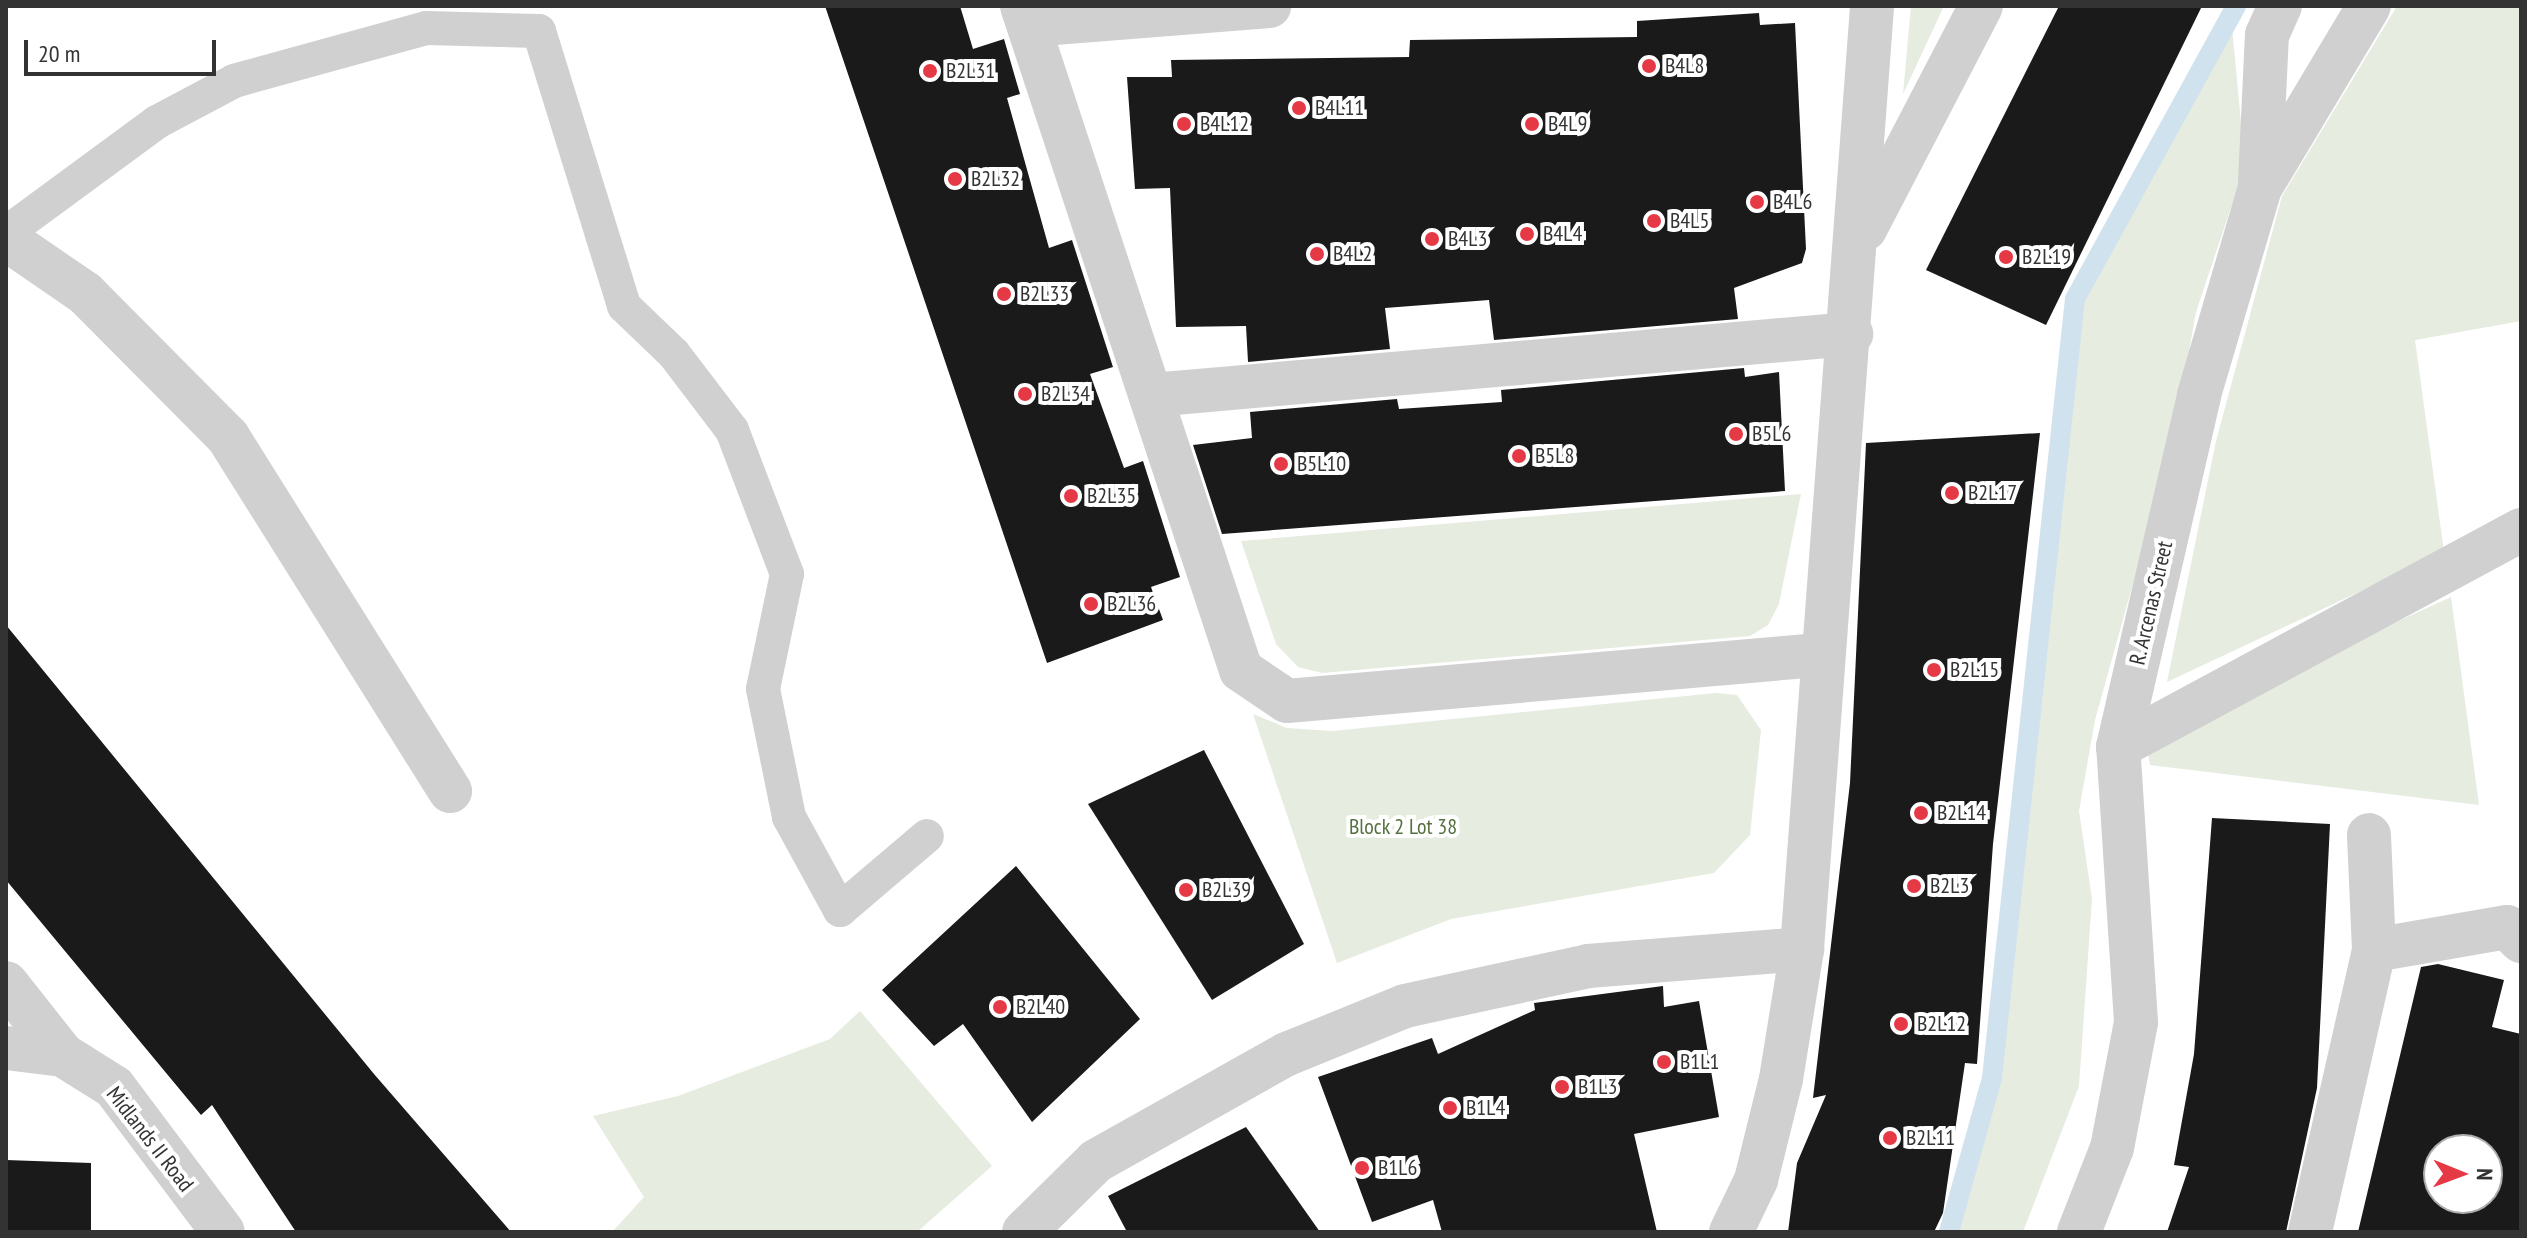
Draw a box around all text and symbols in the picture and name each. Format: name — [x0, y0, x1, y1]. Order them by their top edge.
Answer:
scale bar — [28, 24, 220, 74]
text: 20 m — [38, 38, 80, 69]
place label: B4L8 — [1665, 53, 1704, 79]
marker: B4L8 — [1640, 57, 1658, 75]
place label: B2L31 — [946, 58, 995, 84]
marker: B2L31 — [921, 62, 939, 80]
place label: B4L11 — [1315, 95, 1364, 121]
marker: B4L11 — [1290, 99, 1308, 117]
place label: B4L12 — [1200, 111, 1249, 137]
place label: B4L9 — [1548, 111, 1587, 137]
marker: B4L12 — [1175, 115, 1193, 133]
marker: B4L9 — [1523, 115, 1541, 133]
place label: B2L32 — [971, 166, 1020, 192]
marker: B2L32 — [946, 170, 964, 188]
place label: B4L6 — [1773, 189, 1812, 215]
marker: B4L6 — [1748, 193, 1766, 211]
place label: B4L5 — [1670, 208, 1709, 234]
marker: B4L5 — [1645, 212, 1663, 230]
place label: B4L4 — [1543, 221, 1582, 247]
marker: B4L4 — [1518, 225, 1536, 243]
place label: B4L3 — [1448, 226, 1487, 252]
marker: B4L3 — [1423, 230, 1441, 248]
place label: B4L2 — [1333, 241, 1372, 267]
place label: B2L19 — [2022, 244, 2071, 270]
marker: B4L2 — [1308, 245, 1326, 263]
marker: B2L19 — [1997, 248, 2015, 266]
place label: B2L33 — [1020, 281, 1069, 307]
marker: B2L33 — [995, 285, 1013, 303]
place label: B2L34 — [1041, 381, 1090, 407]
marker: B2L34 — [1016, 385, 1034, 403]
place label: B5L6 — [1752, 421, 1791, 447]
marker: B5L6 — [1727, 425, 1745, 443]
place label: B5L8 — [1535, 443, 1574, 469]
marker: B5L8 — [1510, 447, 1528, 465]
place label: B5L10 — [1297, 451, 1346, 477]
marker: B5L10 — [1272, 455, 1290, 473]
place label: B2L17 — [1968, 480, 2017, 506]
place label: B2L35 — [1087, 483, 1136, 509]
marker: B2L17 — [1943, 484, 1961, 502]
marker: B2L35 — [1062, 487, 1080, 505]
street label: R. Arcenas Street — [2124, 538, 2178, 668]
place label: B2L36 — [1107, 591, 1156, 617]
marker: B2L36 — [1082, 595, 1100, 613]
place label: B2L15 — [1950, 657, 1999, 683]
marker: B2L15 — [1925, 661, 1943, 679]
place label: B2L14 — [1937, 800, 1986, 826]
marker: B2L14 — [1912, 804, 1930, 822]
park label: Block 2 Lot 38 — [1349, 814, 1457, 840]
place label: B2L3 — [1930, 873, 1969, 899]
place label: B2L39 — [1202, 877, 1251, 903]
marker: B2L3 — [1905, 877, 1923, 895]
marker: B2L39 — [1177, 881, 1195, 899]
place label: B2L40 — [1016, 994, 1065, 1020]
marker: B2L40 — [991, 998, 1009, 1016]
place label: B2L12 — [1917, 1011, 1966, 1037]
marker: B2L12 — [1892, 1015, 1910, 1033]
place label: B1L1 — [1680, 1049, 1719, 1075]
marker: B1L1 — [1655, 1053, 1673, 1071]
place label: B1L3 — [1578, 1074, 1617, 1100]
marker: B1L3 — [1553, 1078, 1571, 1096]
street label: Midlands II Road — [101, 1081, 199, 1197]
place label: B1L4 — [1466, 1095, 1505, 1121]
marker: B1L4 — [1441, 1099, 1459, 1117]
place label: B2L11 — [1906, 1125, 1955, 1151]
marker: B2L11 — [1881, 1129, 1899, 1147]
north arrow — [2423, 1134, 2503, 1214]
place label: B1L6 — [1378, 1155, 1417, 1181]
marker: B1L6 — [1353, 1159, 1371, 1177]
text: N — [2471, 1168, 2499, 1181]

